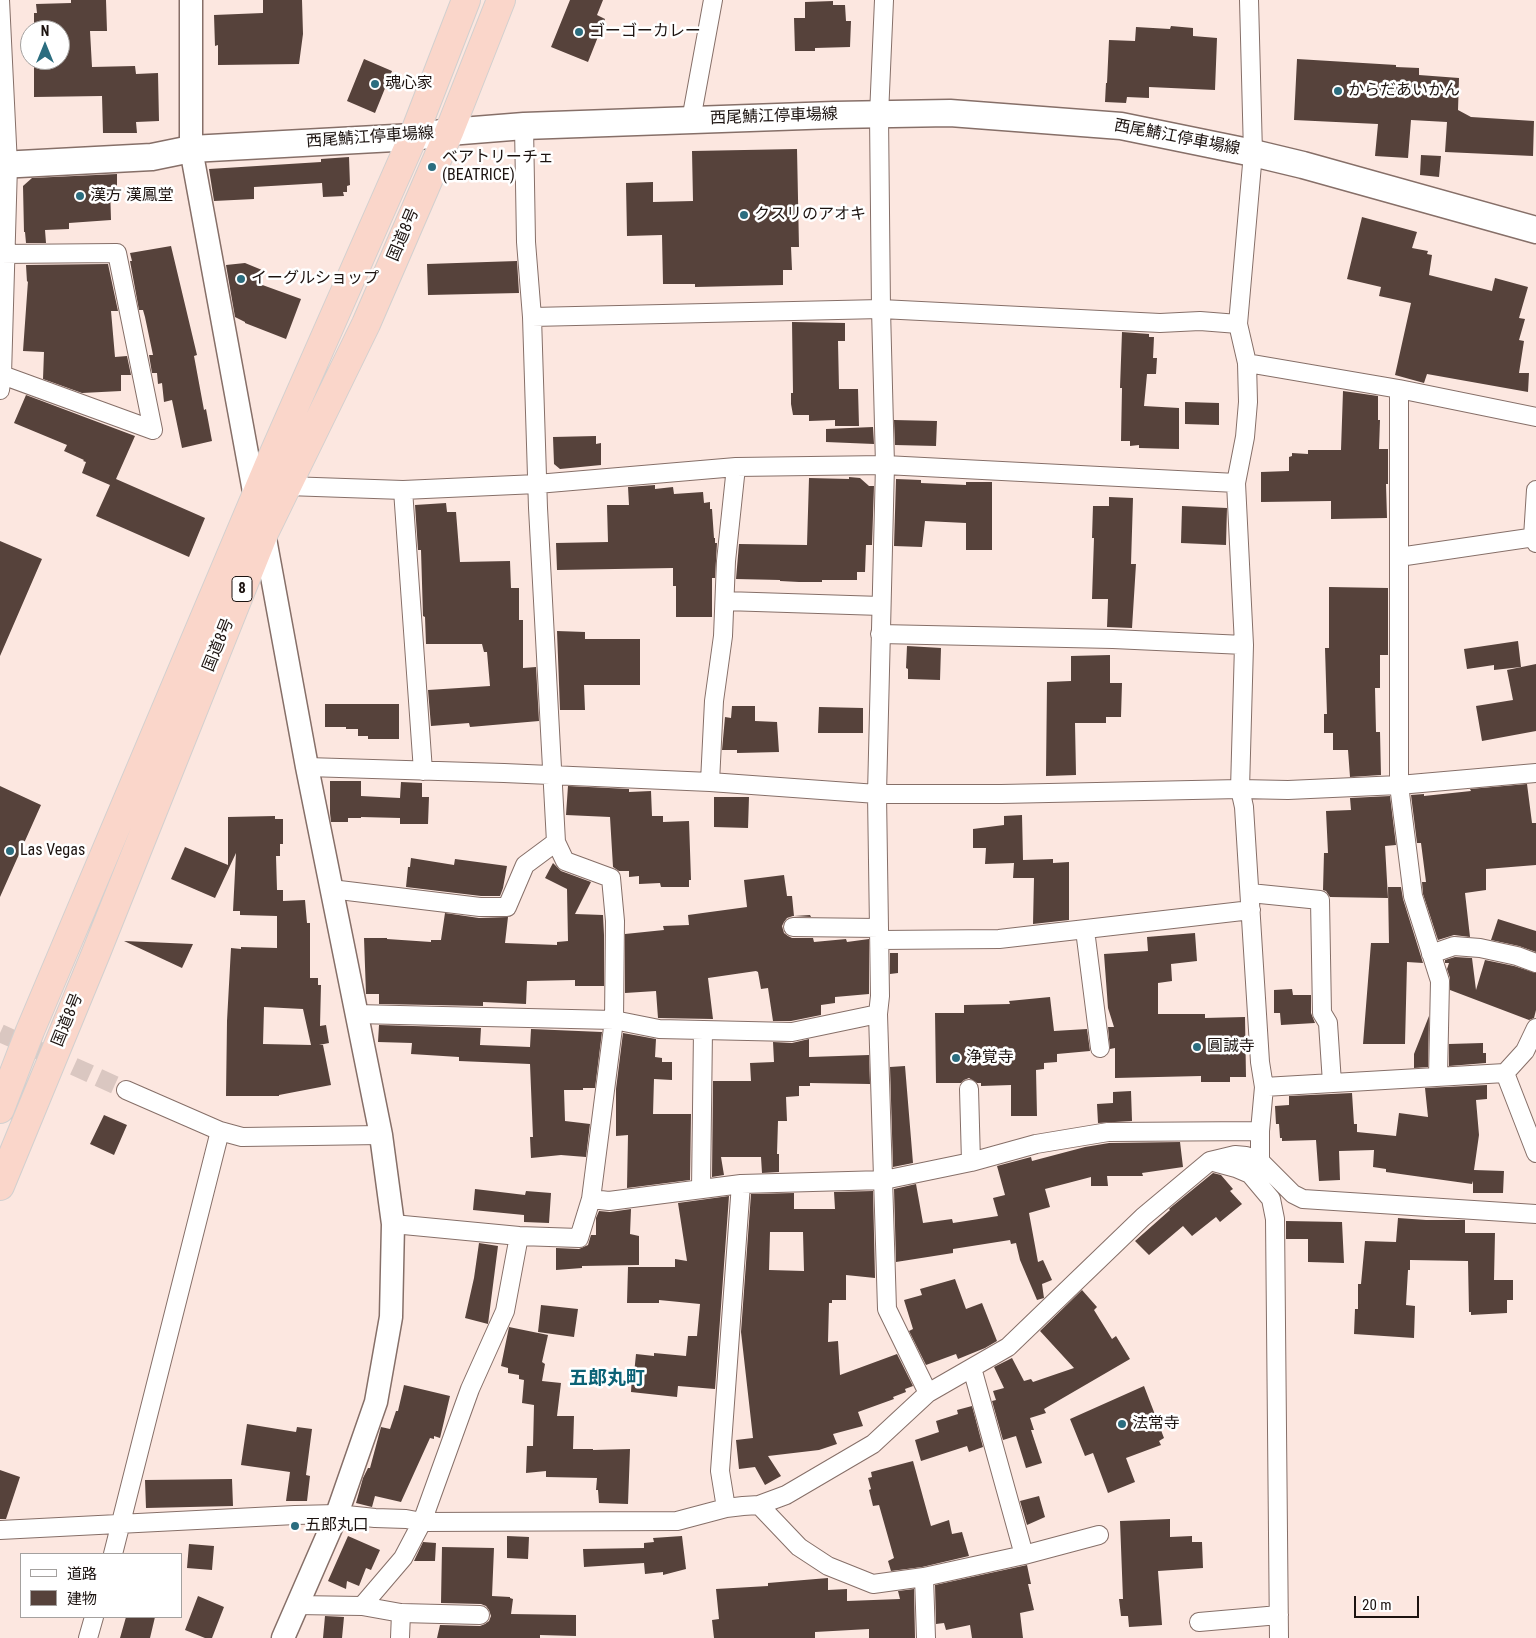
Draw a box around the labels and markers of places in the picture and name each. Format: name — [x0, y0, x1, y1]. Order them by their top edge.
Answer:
place label: ゴーゴーカレー — [589, 22, 701, 42]
marker: ゴーゴーカレー — [573, 26, 585, 38]
place label: 魂心家 — [385, 74, 433, 94]
marker: 魂心家 — [369, 78, 381, 90]
place label: からだあいかん — [1348, 81, 1460, 101]
marker: からだあいかん — [1332, 85, 1344, 97]
place label: ベアトリーチェ (BEATRICE) — [442, 148, 554, 186]
marker: ベアトリーチェ (BEATRICE) — [426, 161, 438, 173]
place label: 漢方 漢鳳堂 — [90, 186, 174, 206]
marker: 漢方 漢鳳堂 — [74, 190, 86, 202]
place label: クスリのアオキ — [754, 205, 866, 225]
marker: クスリのアオキ — [738, 209, 750, 221]
place label: イーグルショップ — [251, 269, 379, 289]
marker: イーグルショップ — [235, 273, 247, 285]
place label: Las Vegas — [20, 841, 85, 861]
marker: Las Vegas — [4, 845, 16, 857]
place label: 圓誠寺 — [1207, 1037, 1255, 1057]
marker: 圓誠寺 — [1191, 1041, 1203, 1053]
place label: 浄覚寺 — [966, 1048, 1014, 1068]
marker: 浄覚寺 — [950, 1052, 962, 1064]
place label: 法常寺 — [1132, 1414, 1180, 1434]
marker: 法常寺 — [1116, 1418, 1128, 1430]
place label: 五郎丸口 — [305, 1516, 369, 1536]
marker: 五郎丸口 — [289, 1520, 301, 1532]

